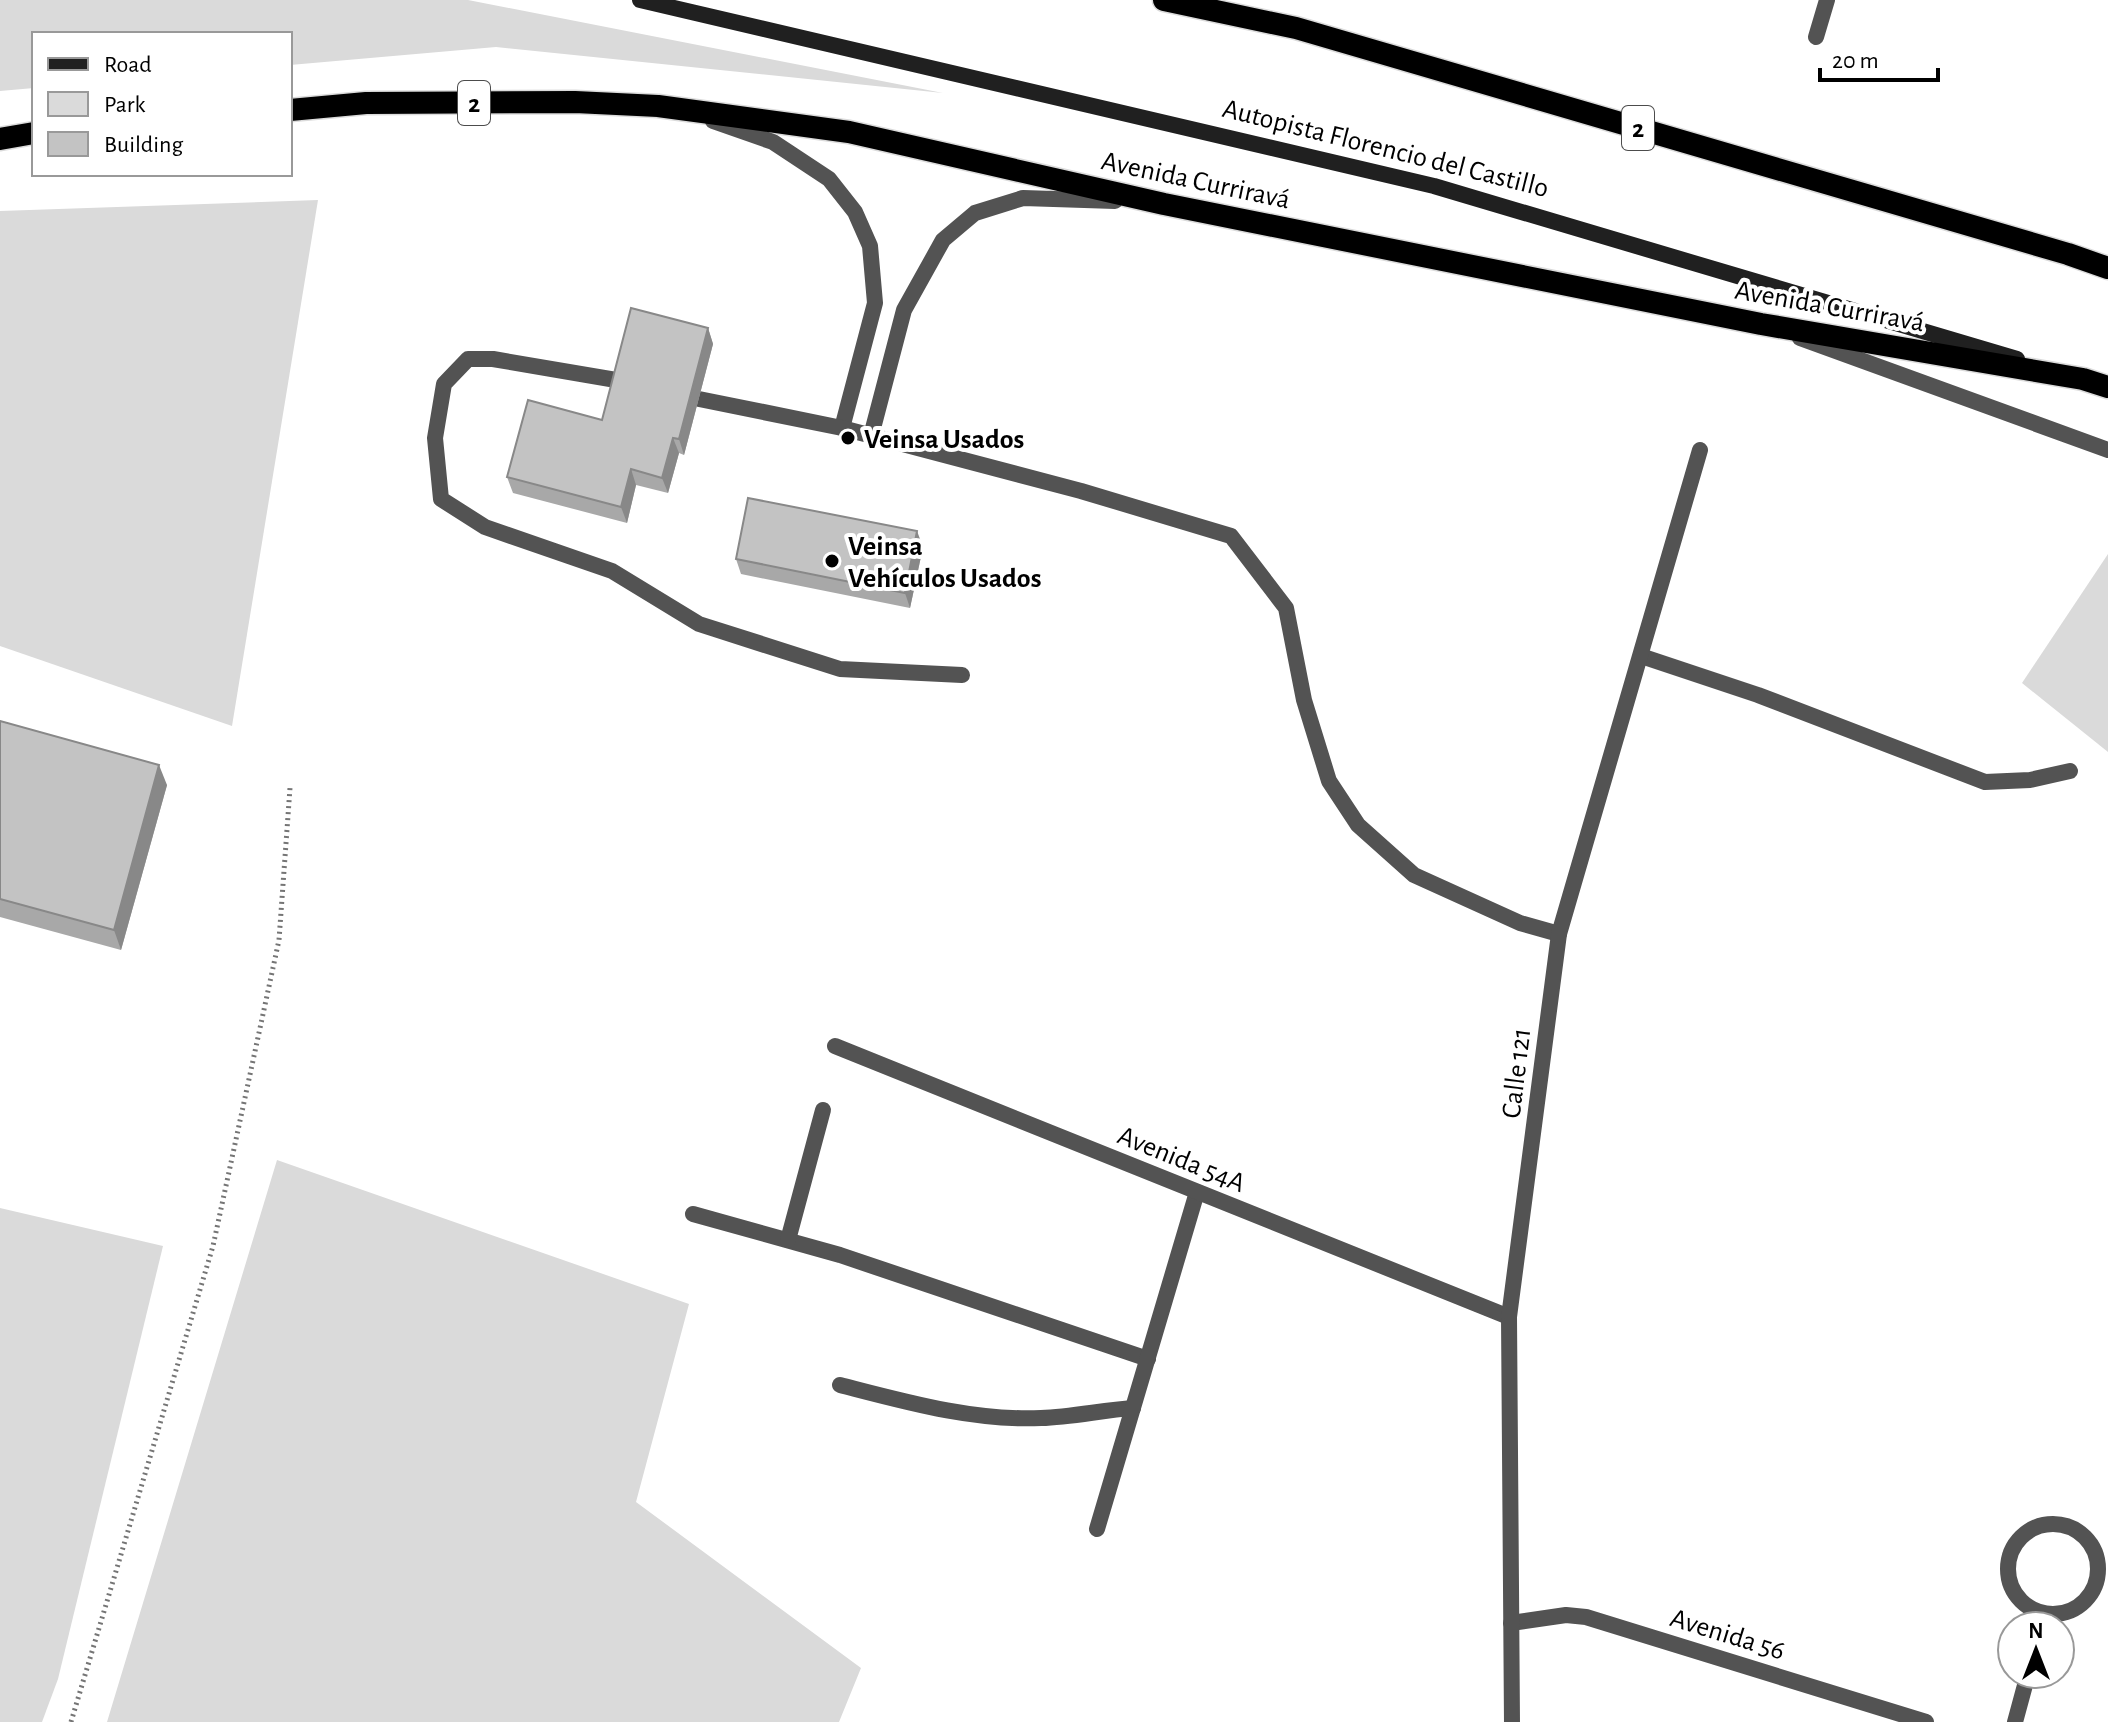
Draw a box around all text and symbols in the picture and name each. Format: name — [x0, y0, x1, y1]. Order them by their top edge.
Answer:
legend — [32, 32, 292, 176]
scale bar — [1820, 32, 1938, 82]
text: 20 m — [1832, 49, 1879, 73]
text: Road — [104, 53, 152, 77]
road number: 2 — [458, 81, 490, 125]
text: Park — [104, 93, 145, 117]
street label: Autopista Florencio del Castillo — [1220, 95, 1551, 203]
road number: 2 — [1622, 106, 1654, 150]
text: Building — [104, 133, 183, 157]
street label: Avenida Curriravá — [1099, 147, 1292, 215]
street label: Avenida Curriravá — [1733, 277, 1927, 337]
place label: Veinsa Usados — [864, 426, 1024, 454]
marker: Veinsa Usados — [839, 429, 857, 447]
place label: Veinsa Vehículos Usados — [848, 533, 1041, 593]
marker: Veinsa Vehículos Usados — [823, 552, 841, 570]
street label: Calle 121 — [1498, 1026, 1536, 1120]
street label: Avenida 54A — [1114, 1122, 1249, 1198]
street label: Avenida 56 — [1667, 1604, 1788, 1666]
north arrow — [1996, 1610, 2076, 1690]
text: N — [2028, 1620, 2044, 1642]

